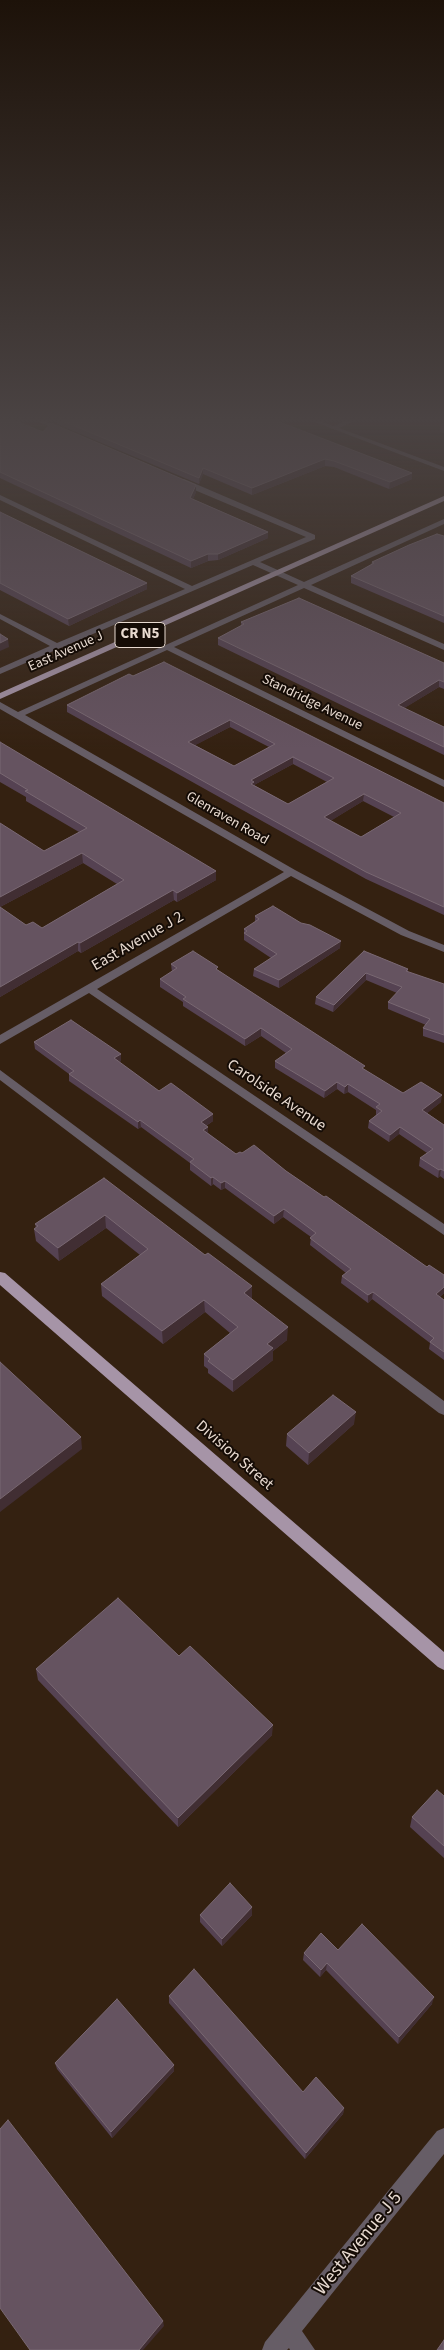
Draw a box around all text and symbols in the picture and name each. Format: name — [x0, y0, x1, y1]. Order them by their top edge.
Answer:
road number: CR N5 — [115, 622, 165, 648]
street label: East Avenue J — [26, 628, 106, 676]
street label: Standridge Avenue — [259, 671, 365, 735]
street label: Glenraven Road — [183, 789, 271, 849]
street label: East Avenue J 2 — [89, 908, 187, 976]
street label: Carolside Avenue — [223, 1056, 329, 1136]
street label: Division Street — [191, 1417, 277, 1495]
street label: West Avenue J 5 — [310, 2188, 408, 2300]

